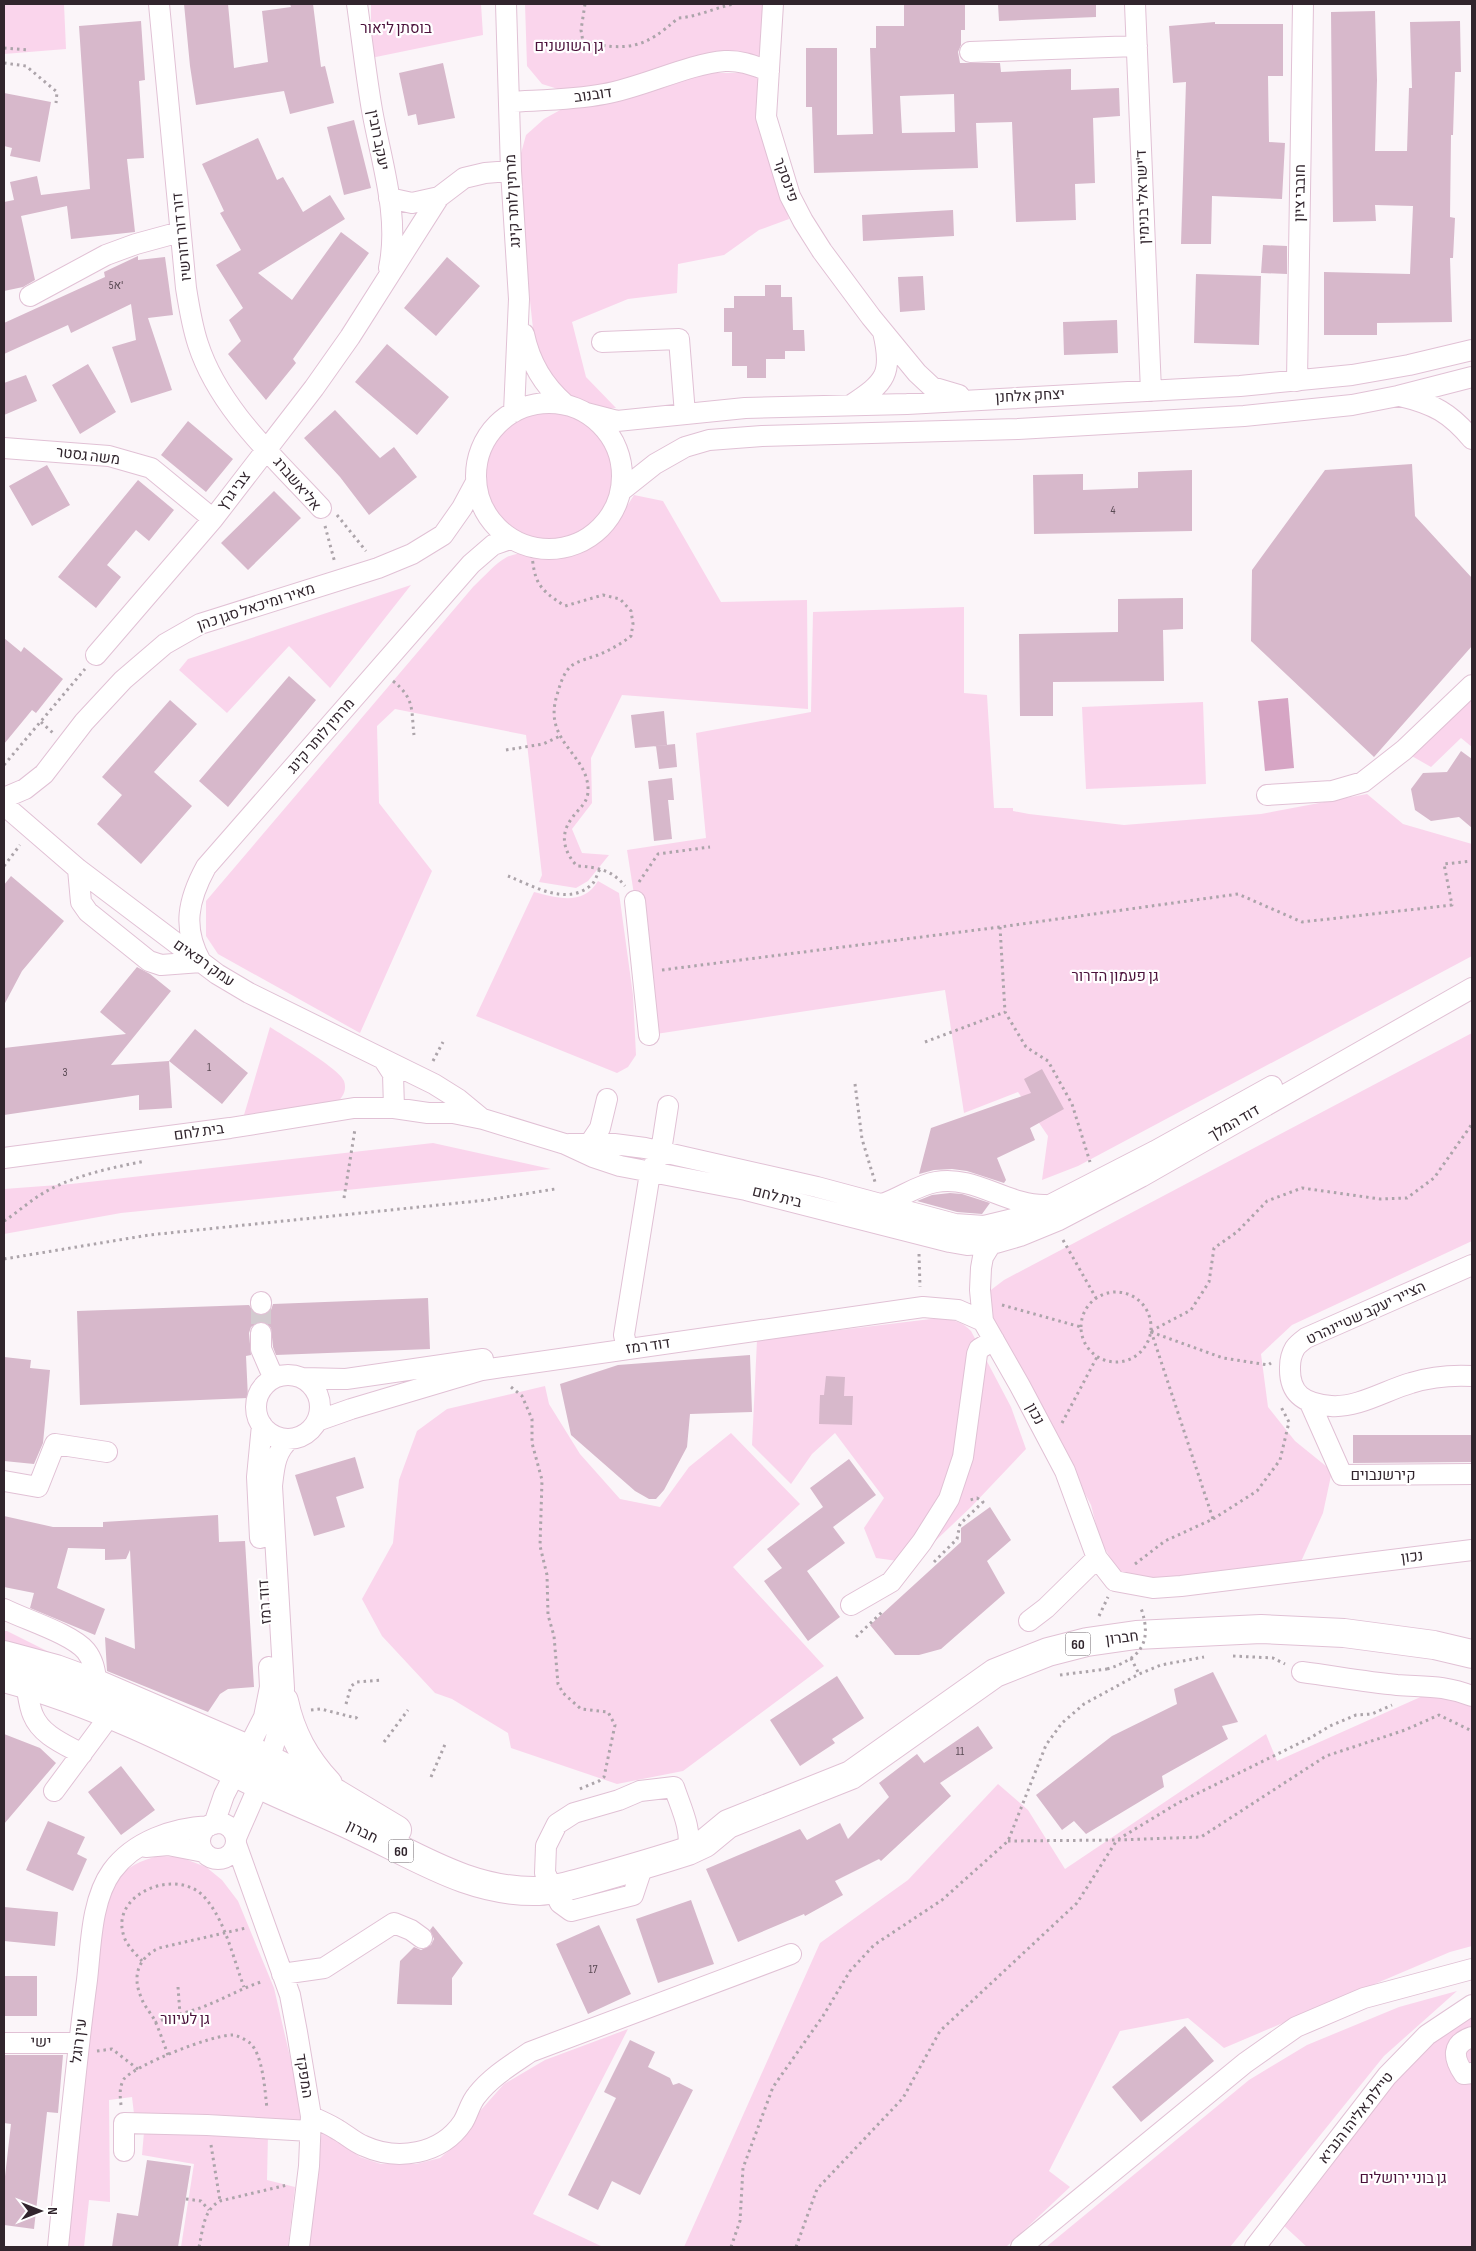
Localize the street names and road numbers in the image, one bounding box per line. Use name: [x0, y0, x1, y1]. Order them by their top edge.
street label: דובנוב: [573, 83, 613, 107]
street label: יעקב רובין: [363, 108, 393, 172]
street label: ד'ישראלי בנימין: [1132, 149, 1154, 245]
street label: מרתין לותר קינג: [501, 154, 525, 248]
street label: פינסקר: [769, 155, 803, 205]
street label: חובבי ציון: [1290, 164, 1310, 222]
street label: דור דור ודורשיו: [168, 192, 196, 282]
street label: יצחק אלחנן: [995, 385, 1065, 407]
street label: משה גסטר: [55, 443, 121, 469]
street label: אליאשברג: [269, 453, 325, 515]
street label: צבי גרץ: [213, 468, 255, 514]
street label: מאיר ומיכאל סגן כהן: [195, 579, 317, 635]
street label: מרתין לותר קינג: [283, 694, 359, 778]
street label: עמק רפאים: [170, 935, 238, 991]
street label: דוד המלך: [1205, 1101, 1263, 1145]
street label: בית לחם: [173, 1119, 225, 1145]
street label: בית לחם: [750, 1182, 804, 1212]
street label: הצייר יעקב שטיינהרט: [1303, 1277, 1429, 1349]
street label: דוד רמז: [625, 1333, 672, 1359]
street label: נכון: [1021, 1400, 1049, 1428]
street label: קירשנבוים: [1351, 1466, 1415, 1485]
street label: נכון: [1400, 1546, 1424, 1568]
street label: דוד רמז: [254, 1579, 276, 1625]
street label: חברון: [1104, 1627, 1140, 1649]
road number: 60: [1066, 1632, 1090, 1656]
street label: חברון: [343, 1816, 381, 1848]
road number: 60: [388, 1840, 414, 1862]
street label: עין רוגל: [67, 2017, 91, 2065]
street label: ישי: [30, 2032, 52, 2052]
street label: המפקד: [291, 2052, 317, 2100]
street label: טיילת אליהו הנביא: [1314, 2068, 1398, 2168]

